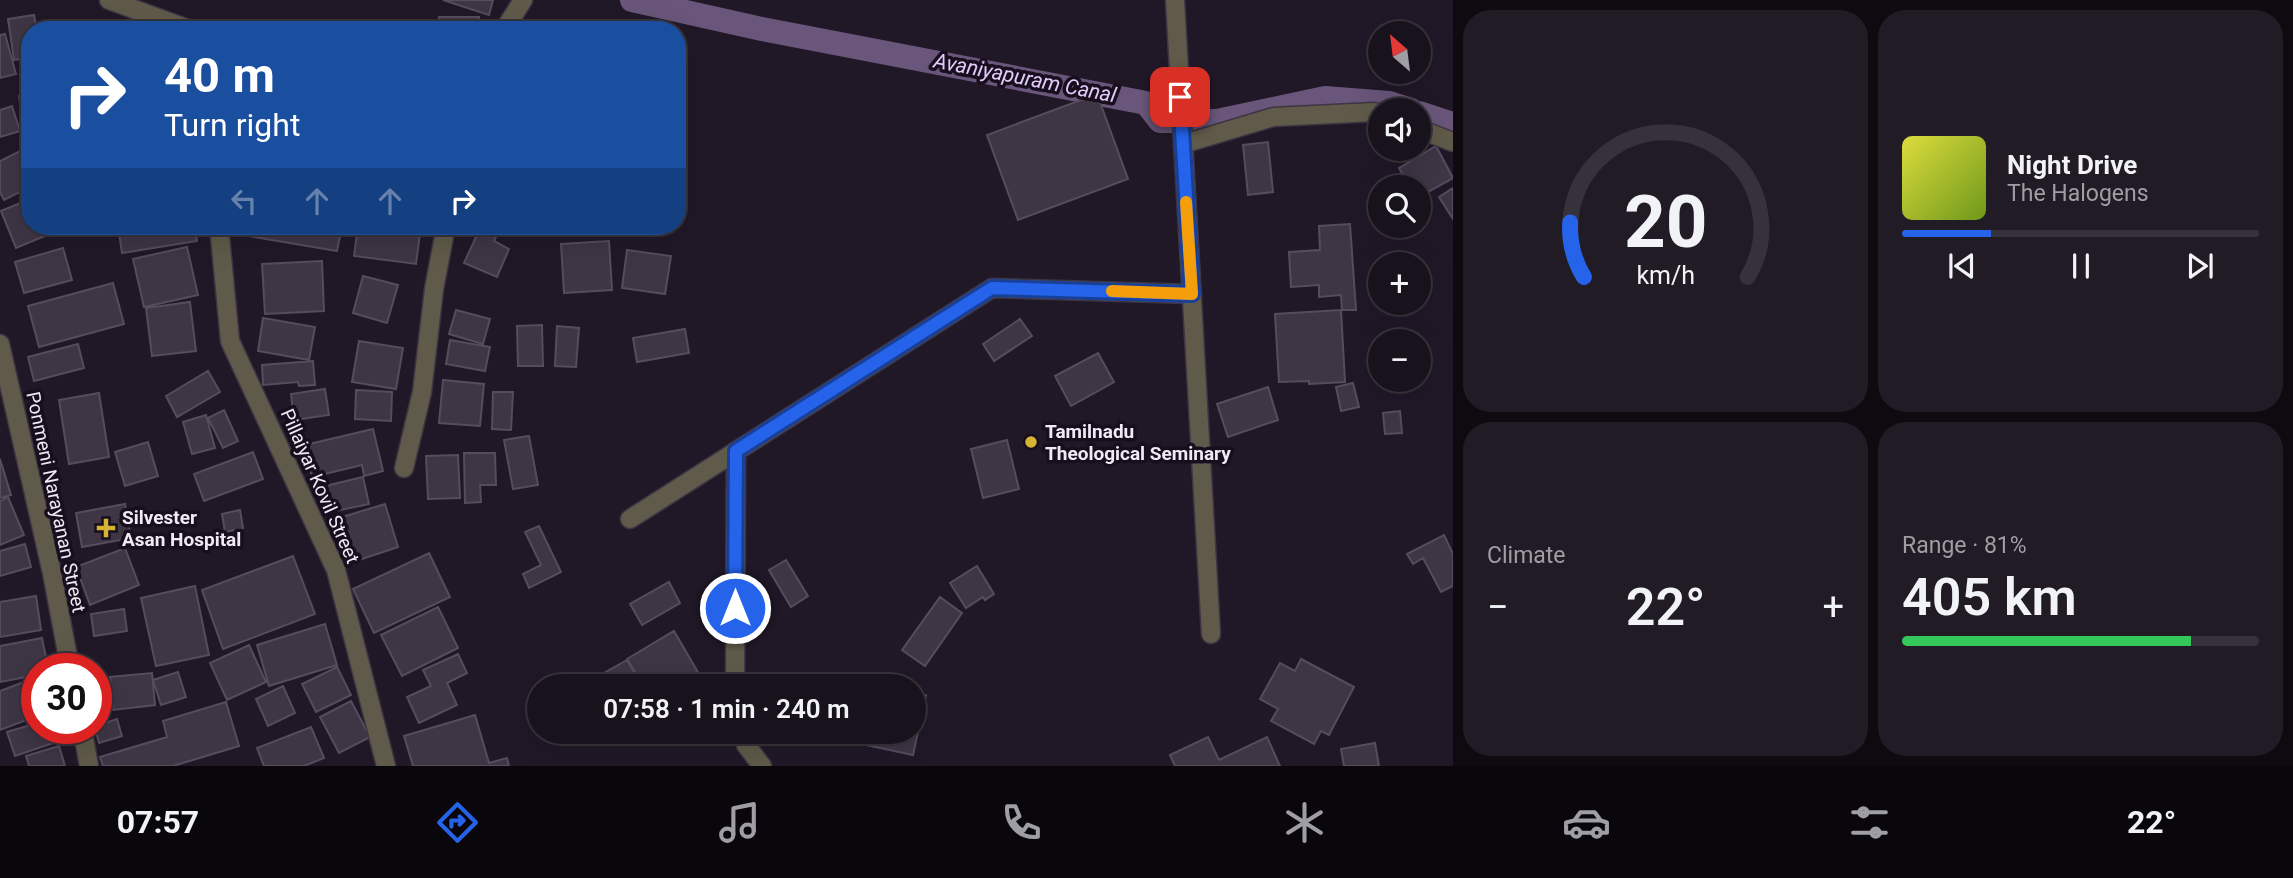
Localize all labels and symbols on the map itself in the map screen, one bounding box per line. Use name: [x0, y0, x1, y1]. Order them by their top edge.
north arrow: [1368, 21, 1432, 84]
water label: Avaniyapuram Canal: [931, 48, 1119, 108]
pin: [1150, 67, 1210, 127]
street label: Ponmeni Narayanan Street: [21, 389, 91, 615]
street label: Pillaiyar Kovil Street: [276, 405, 364, 567]
place label: Tamilnadu Theological Seminary: [1045, 420, 1231, 465]
marker: Tamilnadu Theological Seminary: [1023, 434, 1039, 450]
place label: Silvester Asan Hospital: [122, 506, 241, 551]
marker: Silvester Asan Hospital: [96, 518, 116, 538]
position arrow: [698, 571, 772, 645]
speed limit sign: 30: [21, 653, 112, 744]

